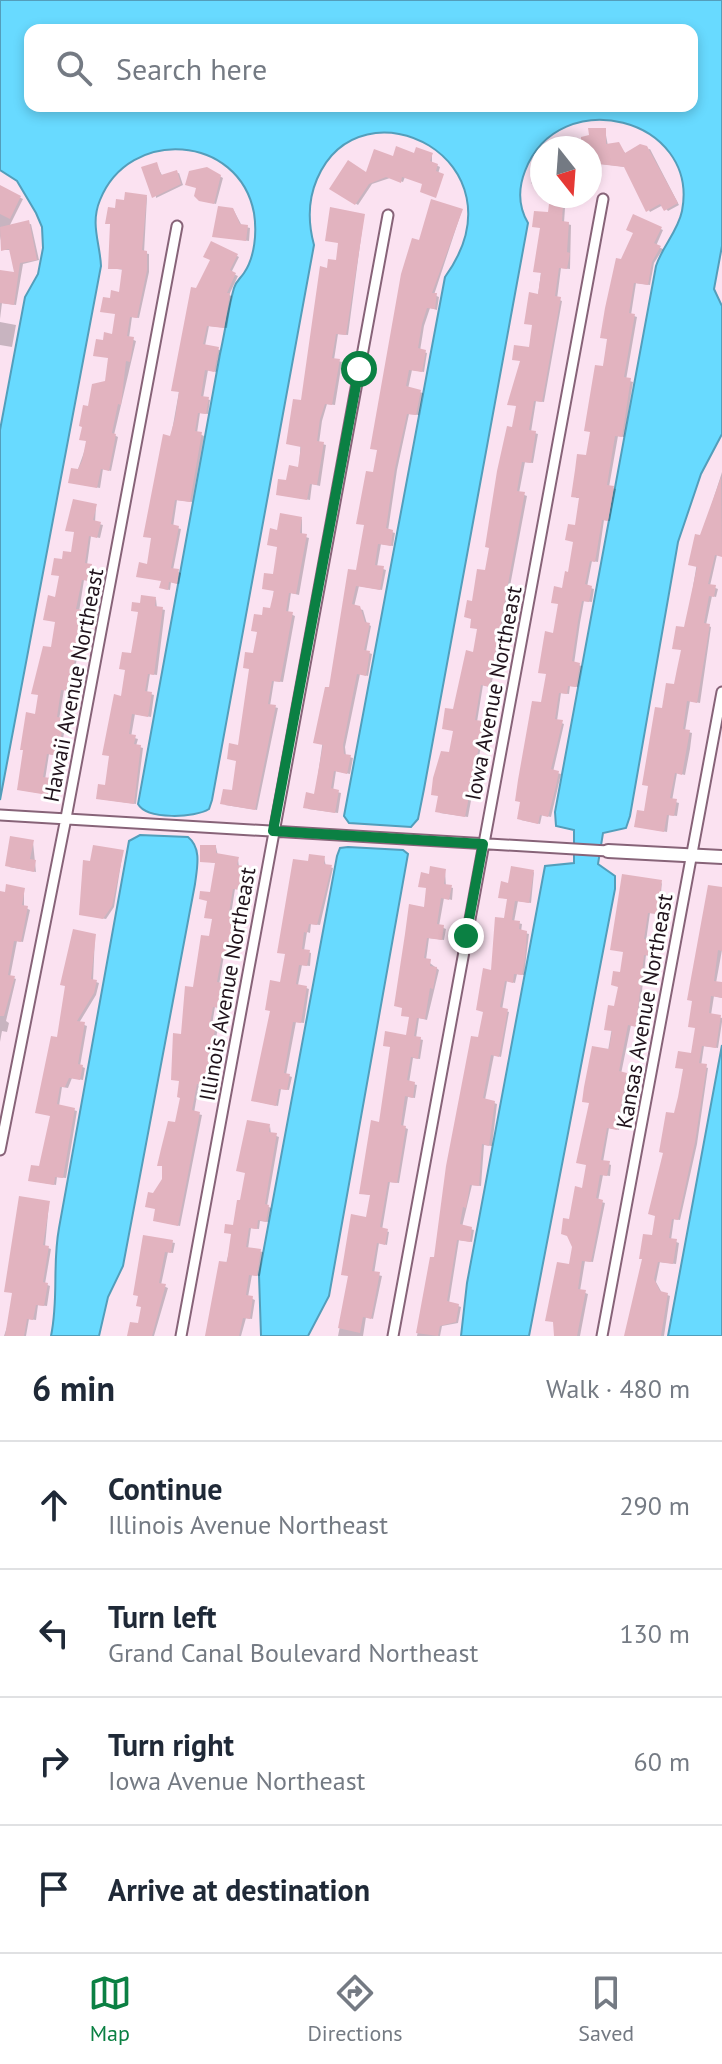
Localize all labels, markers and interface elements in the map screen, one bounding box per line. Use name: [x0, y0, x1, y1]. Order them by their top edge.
search box: [24, 24, 698, 112]
icon: search: [52, 46, 96, 90]
text: Search here: [116, 49, 267, 88]
north arrow: [530, 136, 602, 208]
route start: [341, 351, 377, 387]
street label: Hawaii Avenue Northeast: [37, 565, 109, 804]
street label: Iowa Avenue Northeast: [458, 583, 528, 803]
street label: Illinois Avenue Northeast: [193, 864, 261, 1103]
street label: Kansas Avenue Northeast: [610, 891, 679, 1131]
route end: [448, 918, 484, 954]
text: 6 min: [32, 1366, 115, 1410]
text: Walk · 480 m: [546, 1372, 690, 1405]
text: Continue: [108, 1469, 222, 1508]
icon: ahead: [32, 1483, 76, 1527]
text: 290 m: [619, 1489, 690, 1522]
text: Illinois Avenue Northeast: [108, 1508, 388, 1541]
text: Turn left: [108, 1597, 216, 1636]
icon: left: [32, 1611, 76, 1655]
text: 130 m: [619, 1617, 690, 1650]
text: Grand Canal Boulevard Northeast: [108, 1636, 478, 1669]
text: Turn right: [108, 1725, 234, 1764]
icon: right: [32, 1739, 76, 1783]
text: 60 m: [634, 1745, 690, 1778]
text: Iowa Avenue Northeast: [108, 1764, 365, 1797]
icon: arrive: [32, 1867, 76, 1911]
text: Arrive at destination: [108, 1870, 370, 1909]
tab: Map: [88, 1971, 132, 2047]
tab: Directions: [307, 1971, 403, 2047]
tab: Saved: [578, 1971, 634, 2047]

